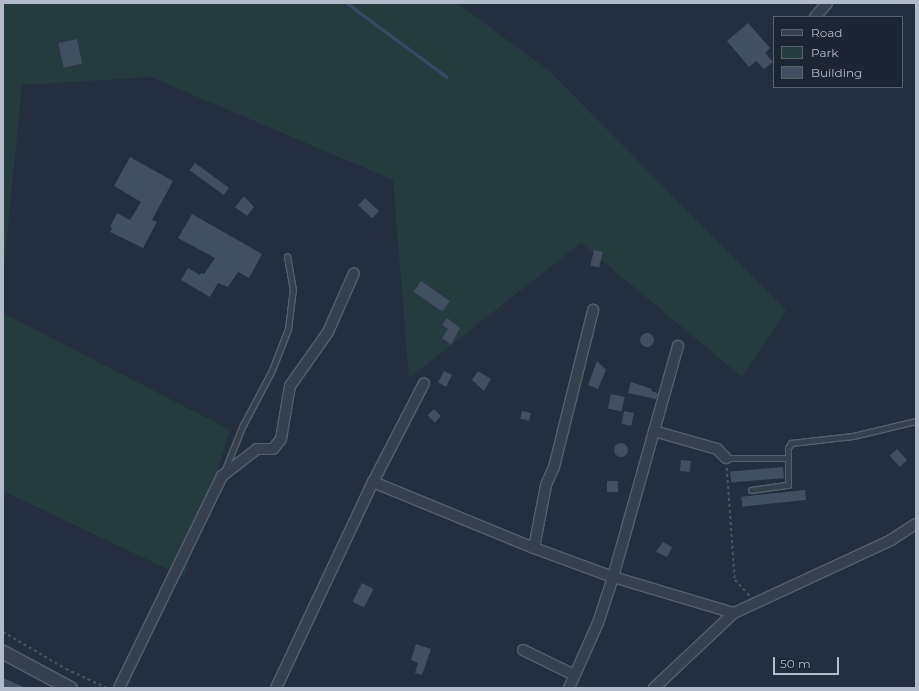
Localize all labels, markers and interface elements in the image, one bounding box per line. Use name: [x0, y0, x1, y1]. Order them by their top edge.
legend: [773, 16, 903, 88]
text: Road: [811, 25, 842, 40]
text: Park: [811, 45, 838, 60]
text: Building: [811, 65, 862, 80]
scale bar: [775, 649, 841, 675]
text: 50 m: [780, 656, 811, 671]

